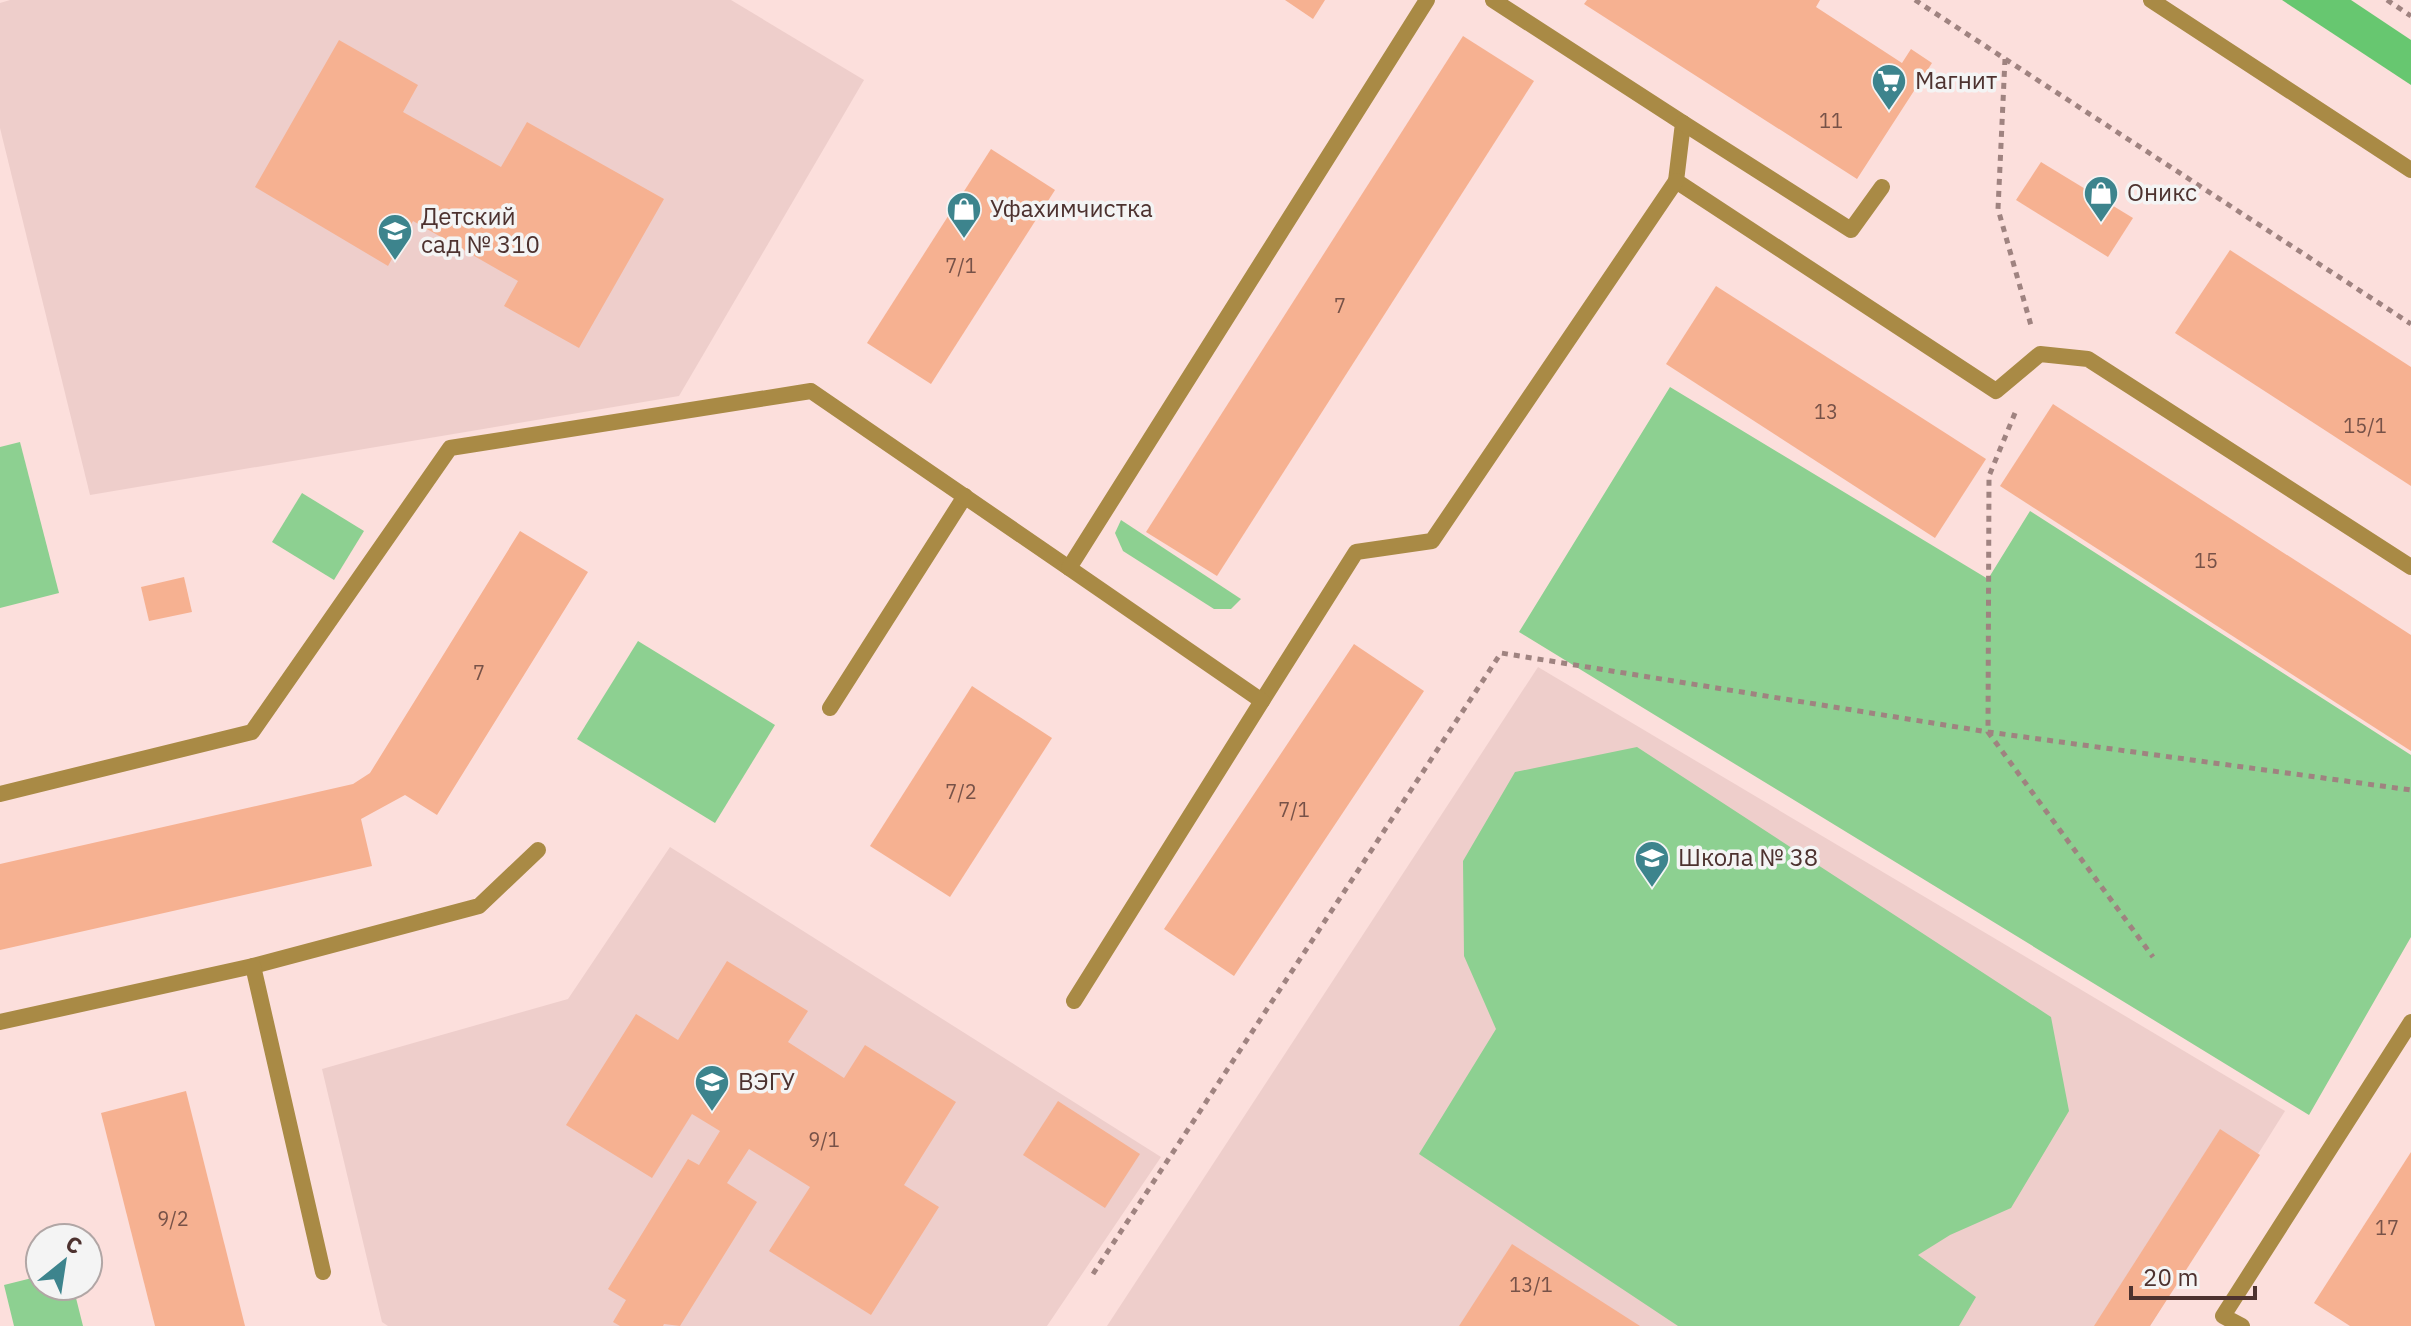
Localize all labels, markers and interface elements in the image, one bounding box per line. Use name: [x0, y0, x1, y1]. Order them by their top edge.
supermarket icon: Магнит: [1870, 62, 1908, 112]
place label: Магнит: [1915, 64, 1997, 96]
house number: 11: [1819, 107, 1843, 134]
shop icon: Оникс: [2082, 174, 2120, 224]
place label: Оникс: [2127, 176, 2197, 208]
shop icon: Уфахимчистка: [945, 190, 983, 240]
place label: Уфахимчистка: [990, 192, 1153, 224]
place label: Детский сад № 310: [421, 200, 540, 260]
school or university icon: Детский сад № 310: [376, 212, 414, 262]
house number: 7/1: [945, 252, 977, 279]
house number: 7: [1334, 292, 1346, 319]
house number: 13: [1814, 398, 1838, 425]
house number: 15/1: [2343, 412, 2387, 439]
house number: 15: [2194, 547, 2218, 574]
house number: 7: [473, 659, 485, 686]
house number: 7/2: [945, 778, 977, 805]
house number: 7/1: [1278, 796, 1310, 823]
school or university icon: Школа № 38: [1633, 839, 1671, 889]
place label: Школа № 38: [1678, 841, 1818, 873]
school or university icon: ВЭГУ: [693, 1063, 731, 1113]
place label: ВЭГУ: [738, 1065, 795, 1097]
house number: 9/1: [808, 1126, 840, 1153]
house number: 9/2: [157, 1205, 189, 1232]
house number: 17: [2375, 1214, 2399, 1241]
north arrow: [24, 1222, 104, 1302]
text: С: [61, 1228, 88, 1260]
scale bar: [2131, 1250, 2255, 1300]
text: 20 m: [2143, 1261, 2198, 1293]
house number: 13/1: [1509, 1271, 1553, 1298]

